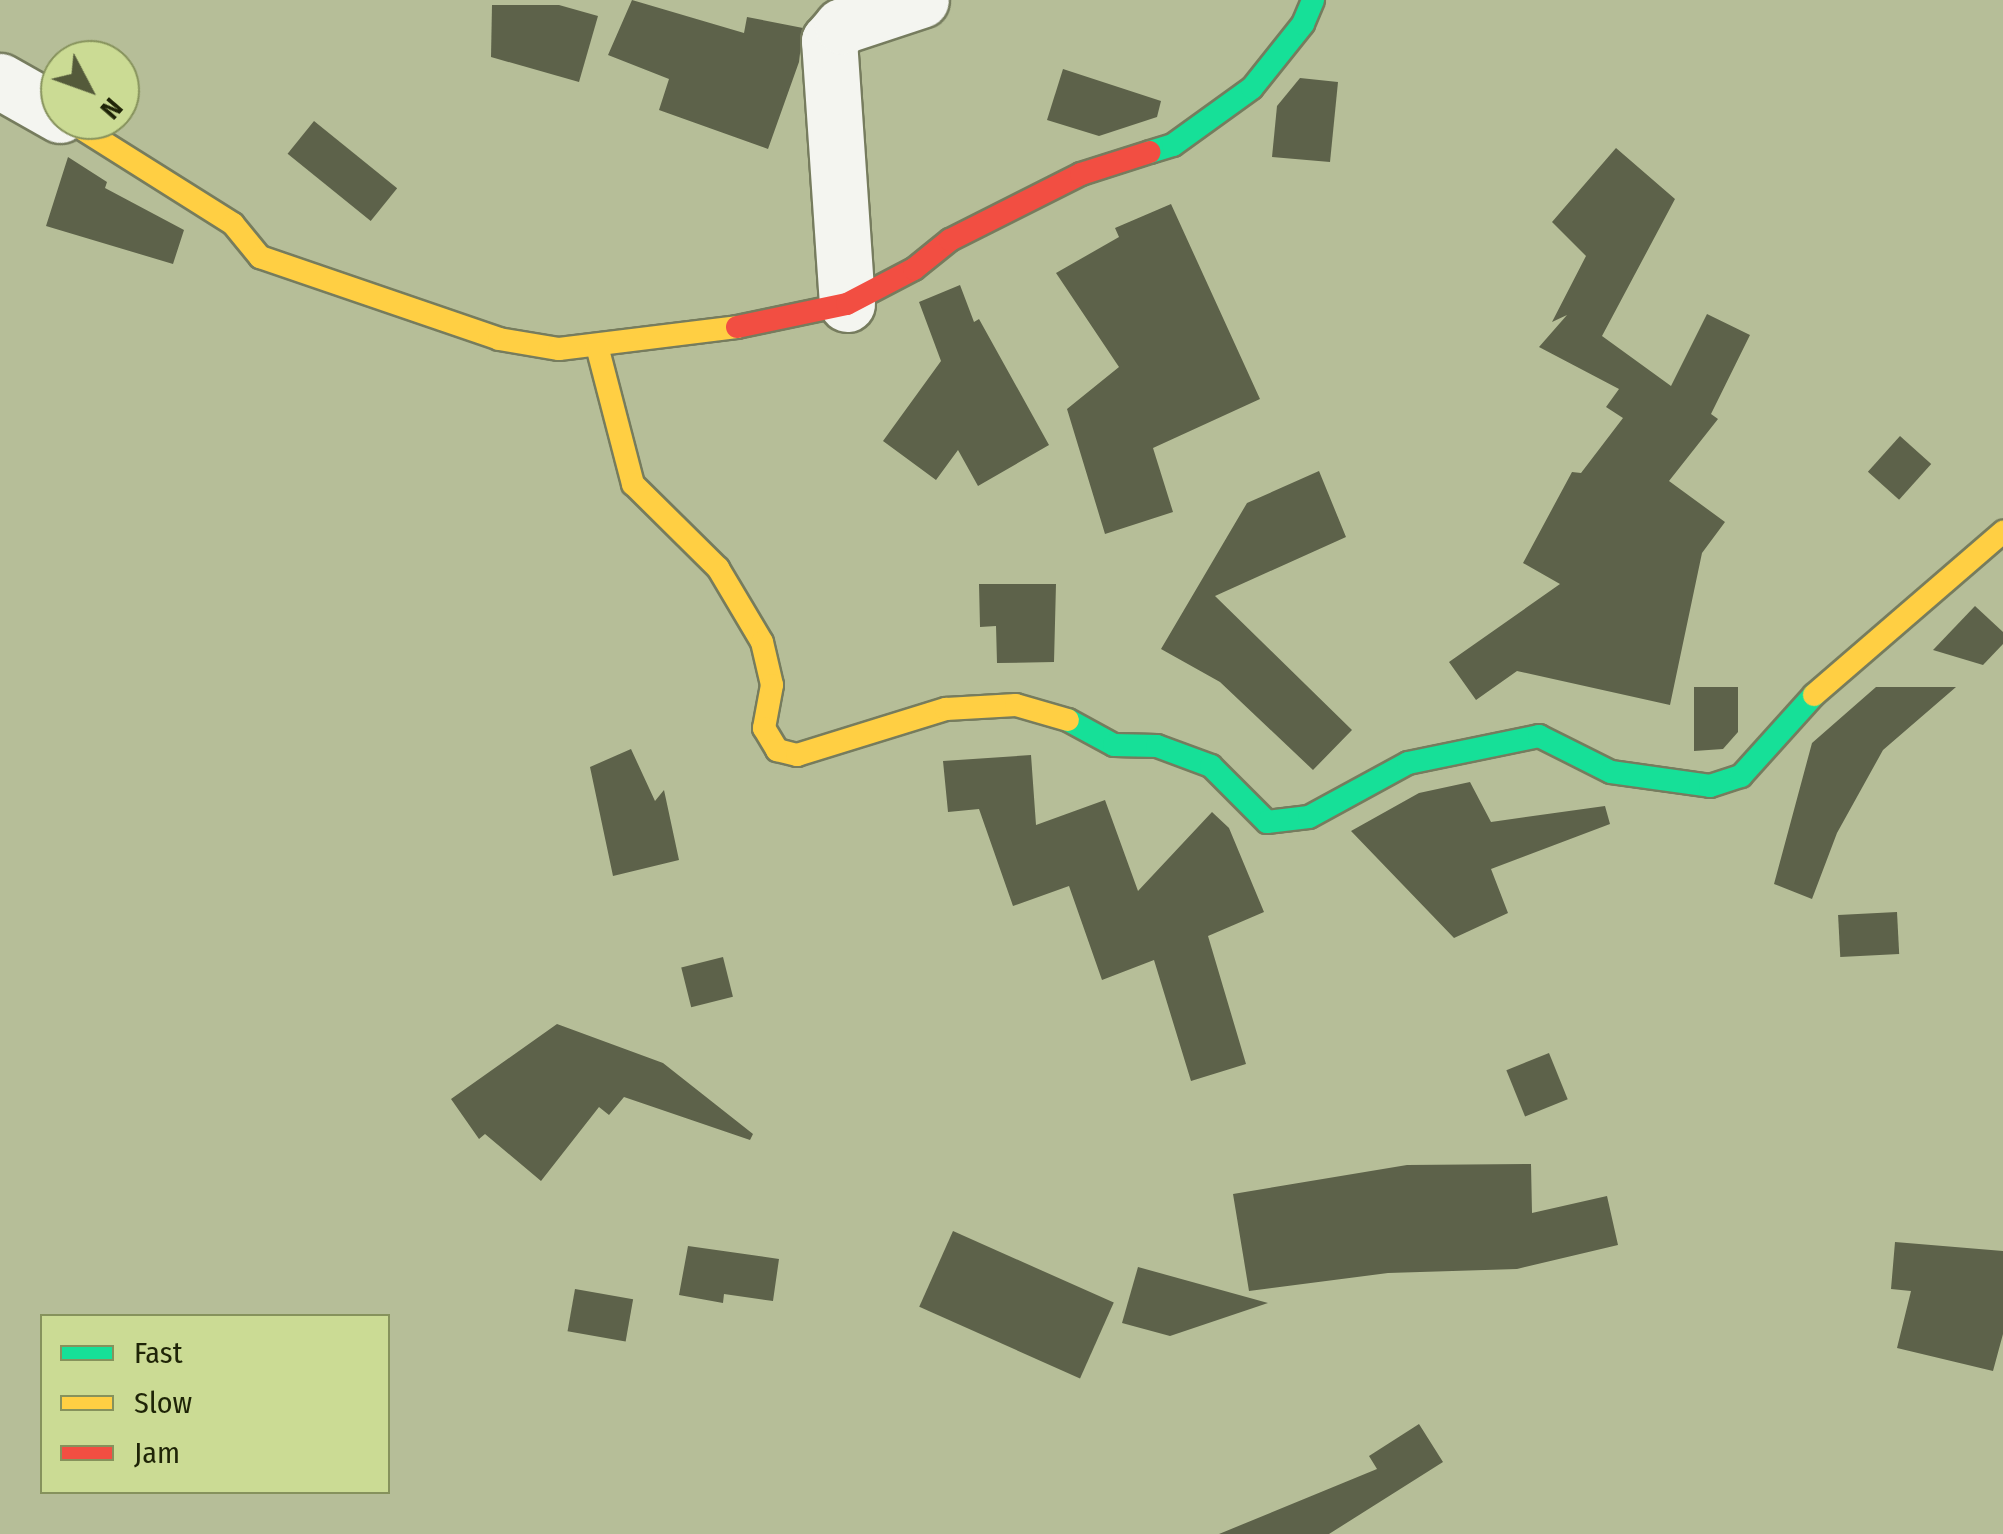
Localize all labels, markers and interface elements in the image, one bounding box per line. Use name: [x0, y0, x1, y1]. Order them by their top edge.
north arrow: [40, 40, 140, 140]
text: N: [94, 92, 129, 126]
legend: [40, 1314, 390, 1494]
text: Fast: [134, 1335, 182, 1371]
text: Slow: [134, 1385, 192, 1421]
text: Jam: [134, 1435, 180, 1471]

